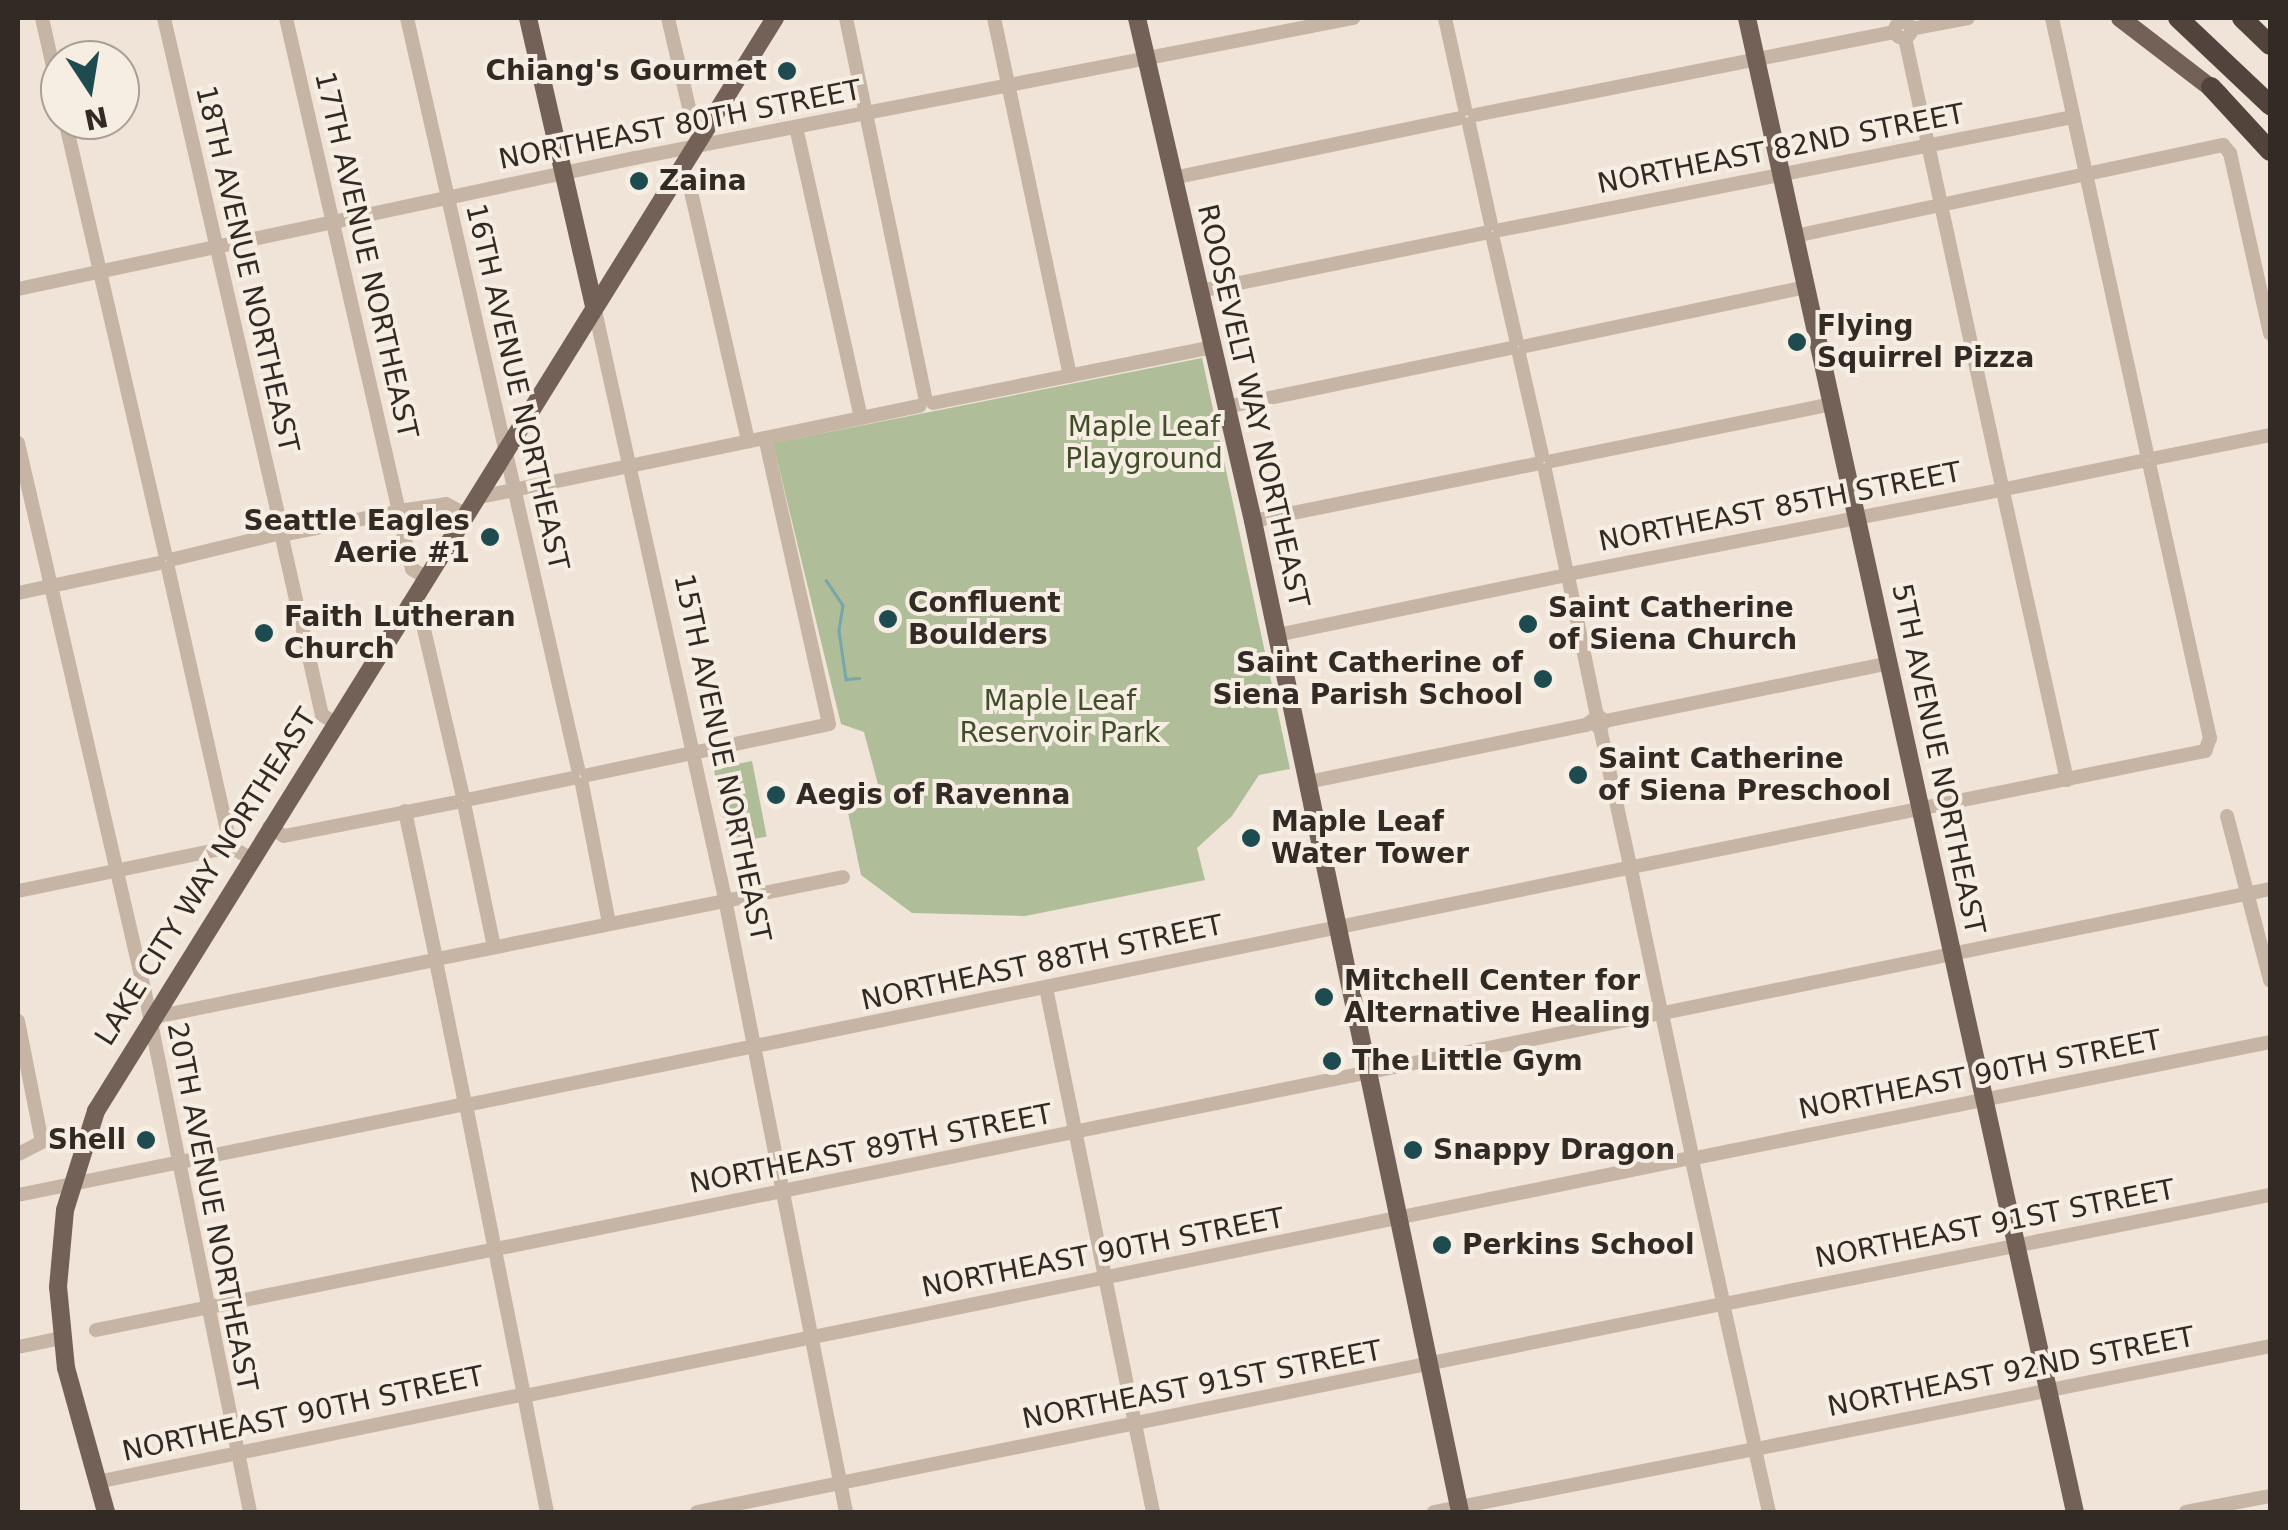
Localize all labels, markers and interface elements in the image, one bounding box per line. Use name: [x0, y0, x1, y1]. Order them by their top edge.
north arrow: [40, 40, 140, 140]
place label: Chiang's Gourmet: [486, 54, 767, 88]
marker: Chiang's Gourmet: [776, 60, 798, 82]
street label: 17TH AVENUE NORTHEAST: [307, 68, 425, 442]
street label: NORTHEAST 80TH STREET: [496, 73, 864, 177]
street label: 18TH AVENUE NORTHEAST: [188, 82, 306, 456]
street label: NORTHEAST 82ND STREET: [1595, 97, 1967, 201]
text: N: [81, 99, 111, 136]
place label: Zaina: [659, 164, 747, 198]
marker: Zaina: [628, 170, 650, 192]
street label: 16TH AVENUE NORTHEAST: [458, 200, 576, 574]
street label: ROOSEVELT WAY NORTHEAST: [1190, 201, 1316, 611]
place label: Flying Squirrel Pizza: [1817, 309, 2034, 375]
marker: Flying Squirrel Pizza: [1786, 331, 1808, 353]
park label: Maple Leaf Playground: [1065, 410, 1223, 476]
street label: NORTHEAST 85TH STREET: [1596, 455, 1964, 559]
place label: Seattle Eagles Aerie #1: [244, 504, 470, 570]
marker: Seattle Eagles Aerie #1: [479, 526, 501, 548]
street label: 15TH AVENUE NORTHEAST: [667, 571, 777, 945]
street label: 5TH AVENUE NORTHEAST: [1884, 581, 1992, 937]
place label: Confluent Boulders: [908, 586, 1061, 652]
place label: Saint Catherine of Siena Church: [1548, 591, 1797, 657]
place label: Faith Lutheran Church: [284, 600, 516, 666]
marker: Confluent Boulders: [877, 608, 899, 630]
marker: Saint Catherine of Siena Church: [1517, 613, 1539, 635]
marker: Faith Lutheran Church: [253, 622, 275, 644]
place label: Saint Catherine of Siena Parish School: [1212, 646, 1523, 712]
marker: Saint Catherine of Siena Parish School: [1532, 668, 1554, 690]
park label: Maple Leaf Reservoir Park: [959, 684, 1161, 750]
street label: LAKE CITY WAY NORTHEAST: [88, 702, 324, 1052]
place label: Saint Catherine of Siena Preschool: [1598, 742, 1891, 808]
marker: Saint Catherine of Siena Preschool: [1567, 764, 1589, 786]
place label: Aegis of Ravenna: [796, 778, 1070, 812]
marker: Aegis of Ravenna: [765, 784, 787, 806]
place label: Maple Leaf Water Tower: [1271, 805, 1469, 871]
marker: Maple Leaf Water Tower: [1240, 827, 1262, 849]
street label: NORTHEAST 88TH STREET: [858, 908, 1226, 1018]
place label: Mitchell Center for Alternative Healing: [1344, 964, 1651, 1030]
marker: Mitchell Center for Alternative Healing: [1313, 986, 1335, 1008]
street label: 20TH AVENUE NORTHEAST: [160, 1020, 264, 1394]
street label: NORTHEAST 90TH STREET: [1796, 1023, 2164, 1127]
place label: The Little Gym: [1352, 1044, 1583, 1078]
marker: The Little Gym: [1321, 1050, 1343, 1072]
street label: NORTHEAST 89TH STREET: [687, 1097, 1055, 1201]
place label: Shell: [48, 1123, 126, 1157]
marker: Shell: [135, 1129, 157, 1151]
place label: Snappy Dragon: [1433, 1133, 1675, 1167]
marker: Snappy Dragon: [1402, 1139, 1424, 1161]
street label: NORTHEAST 91ST STREET: [1812, 1173, 2178, 1275]
street label: NORTHEAST 90TH STREET: [919, 1201, 1287, 1305]
place label: Perkins School: [1462, 1228, 1695, 1262]
marker: Perkins School: [1431, 1234, 1453, 1256]
street label: NORTHEAST 92ND STREET: [1825, 1320, 2197, 1424]
street label: NORTHEAST 91ST STREET: [1019, 1334, 1385, 1436]
street label: NORTHEAST 90TH STREET: [119, 1359, 487, 1469]

